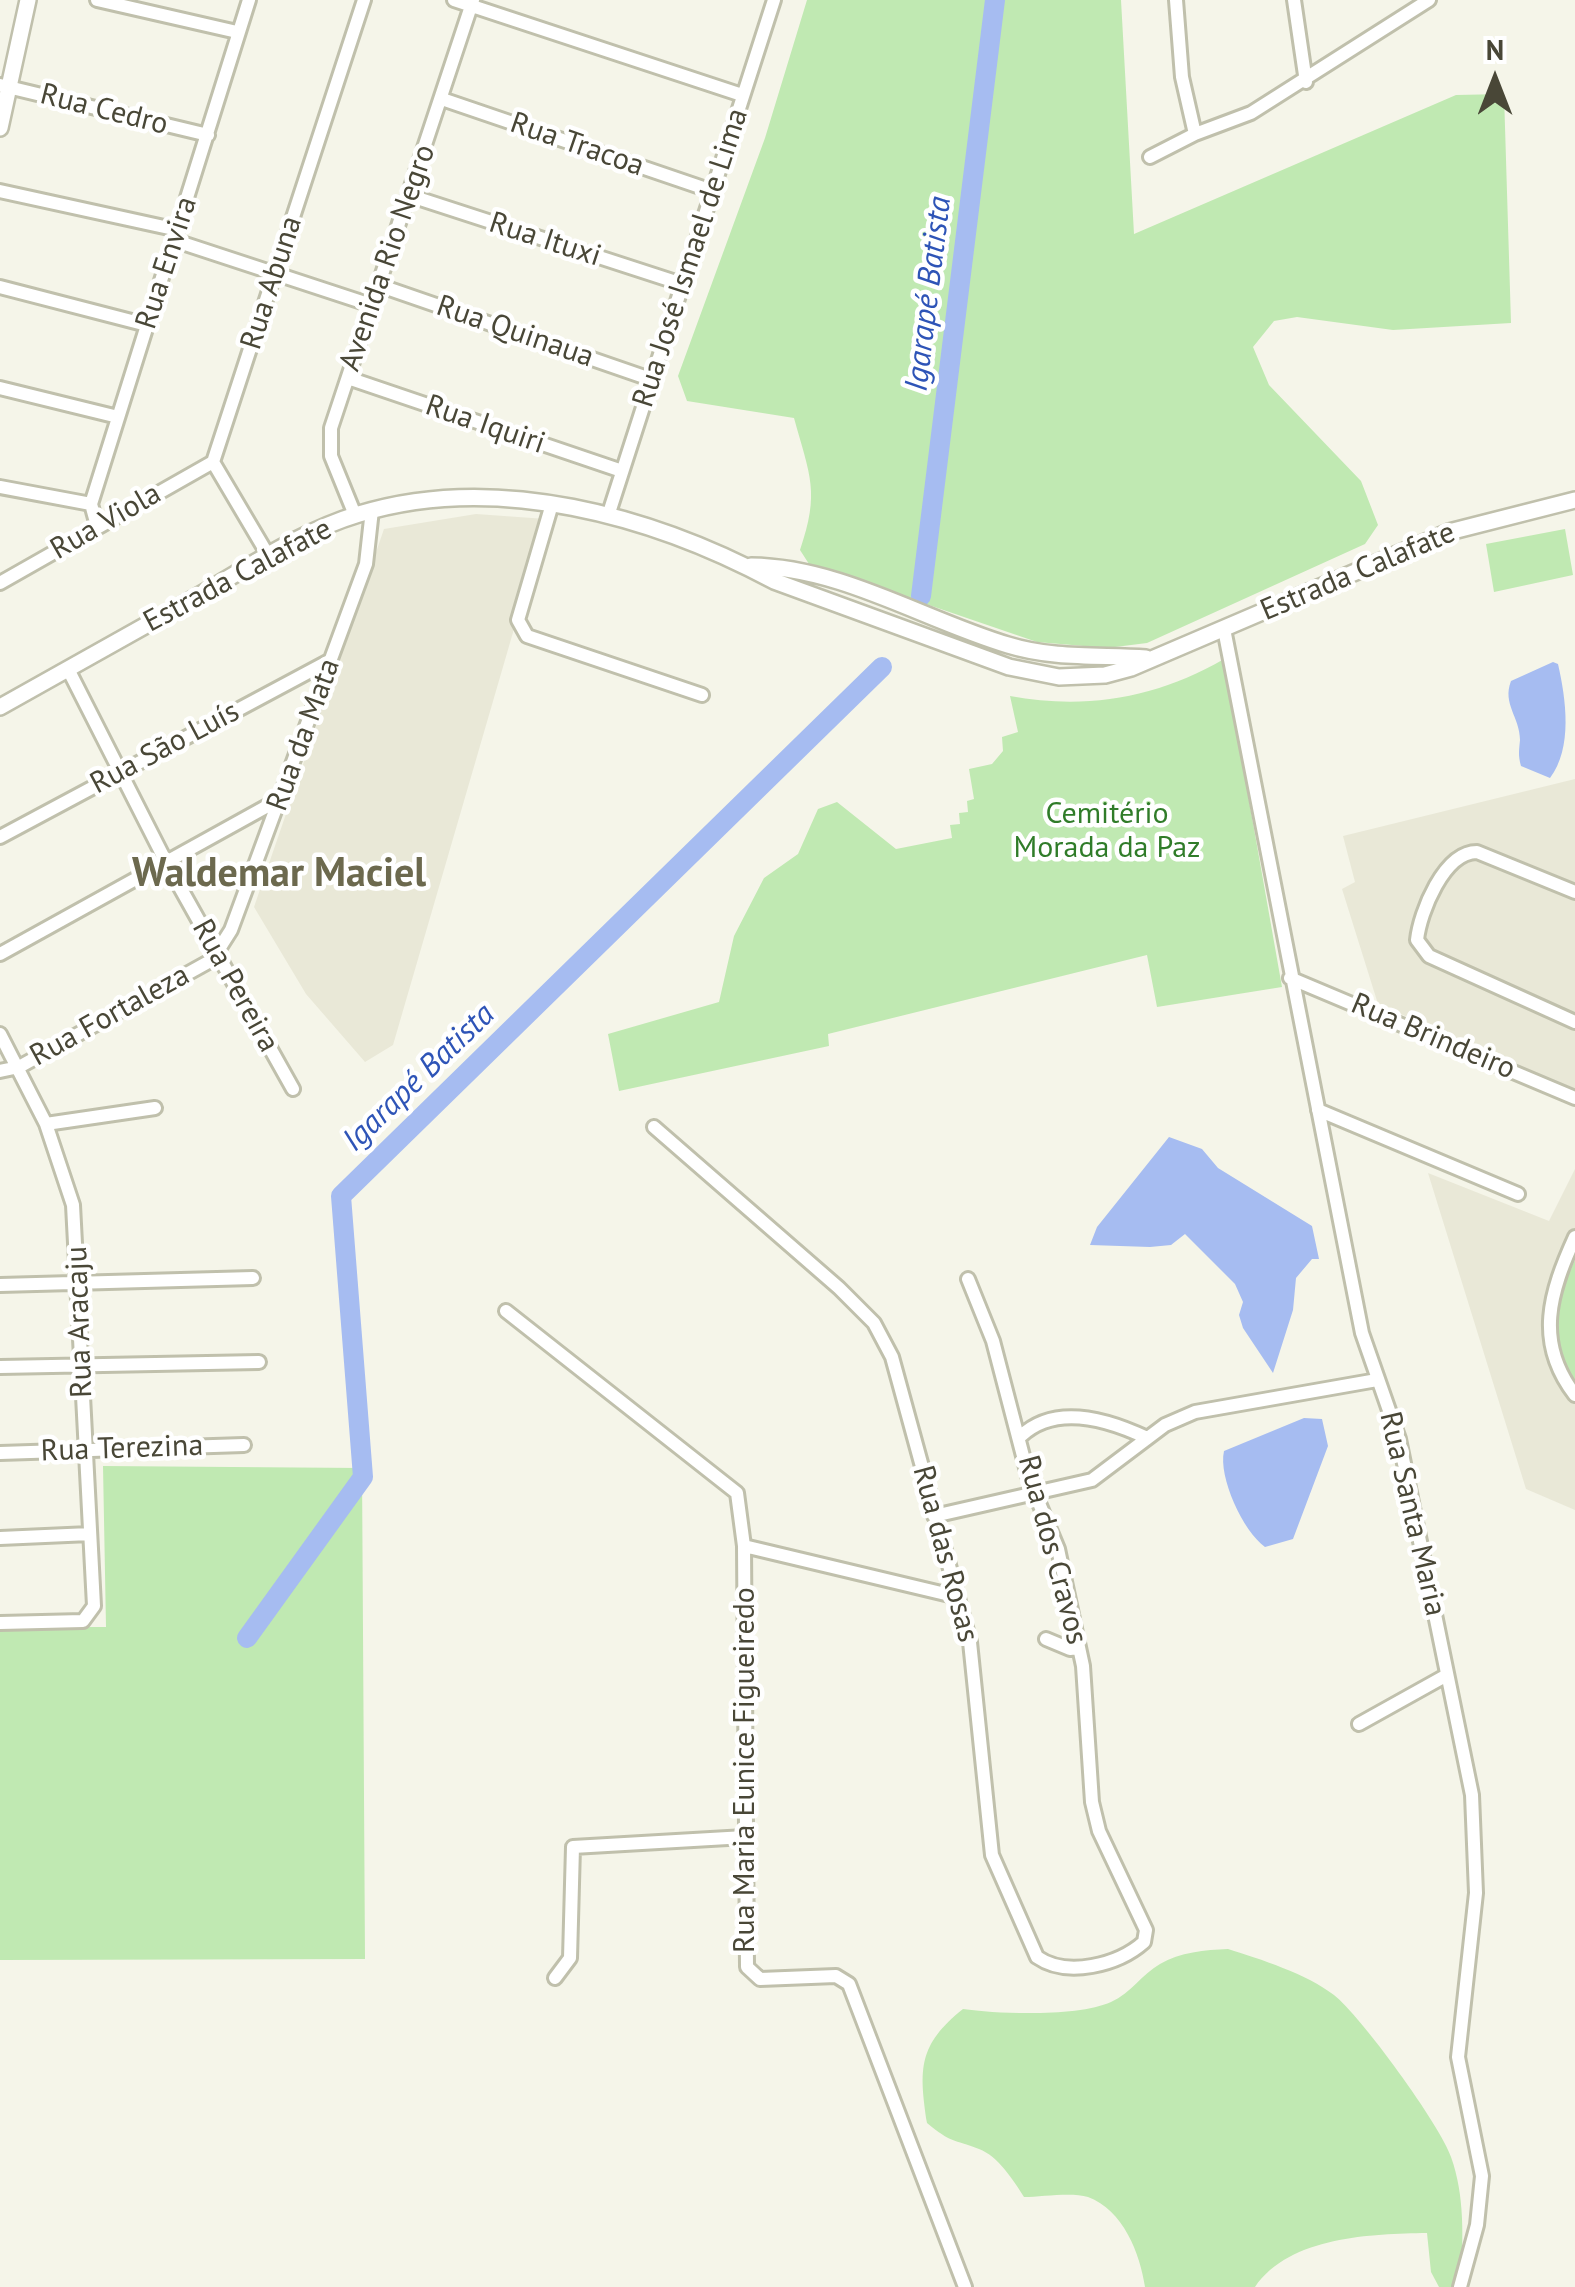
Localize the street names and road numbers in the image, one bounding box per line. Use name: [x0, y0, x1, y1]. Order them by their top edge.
street label: Rua Cedro: [36, 77, 172, 143]
street label: Rua José Ismael de Lima: [626, 104, 756, 412]
street label: Rua Tracoa: [505, 105, 649, 185]
street label: Avenida Rio Negro: [332, 140, 444, 376]
street label: Rua Envira: [129, 192, 205, 334]
street label: Rua Ituxi: [485, 205, 605, 275]
street label: Rua Abuna: [234, 212, 310, 354]
street label: Rua Quinaua: [432, 288, 598, 376]
street label: Rua Iquiri: [421, 388, 549, 462]
street label: Rua Viola: [44, 476, 168, 568]
street label: Estrada Calafate: [138, 511, 338, 641]
street label: Estrada Calafate: [1255, 515, 1461, 629]
street label: Rua da Mata: [260, 654, 348, 816]
street label: Rua São Luís: [84, 694, 246, 802]
street label: Rua Pereira: [184, 913, 286, 1059]
street label: Rua Fortaleza: [24, 958, 196, 1074]
street label: Rua Brindeiro: [1346, 986, 1520, 1088]
street label: Rua Aracaju: [59, 1246, 101, 1398]
street label: Rua Santa Maria: [1371, 1408, 1453, 1620]
street label: Rua Terezina: [40, 1428, 204, 1470]
street label: Rua dos Cravos: [1010, 1452, 1094, 1648]
street label: Rua das Rosas: [904, 1462, 986, 1646]
street label: Rua Maria Eunice Figueiredo: [727, 1587, 763, 1953]

